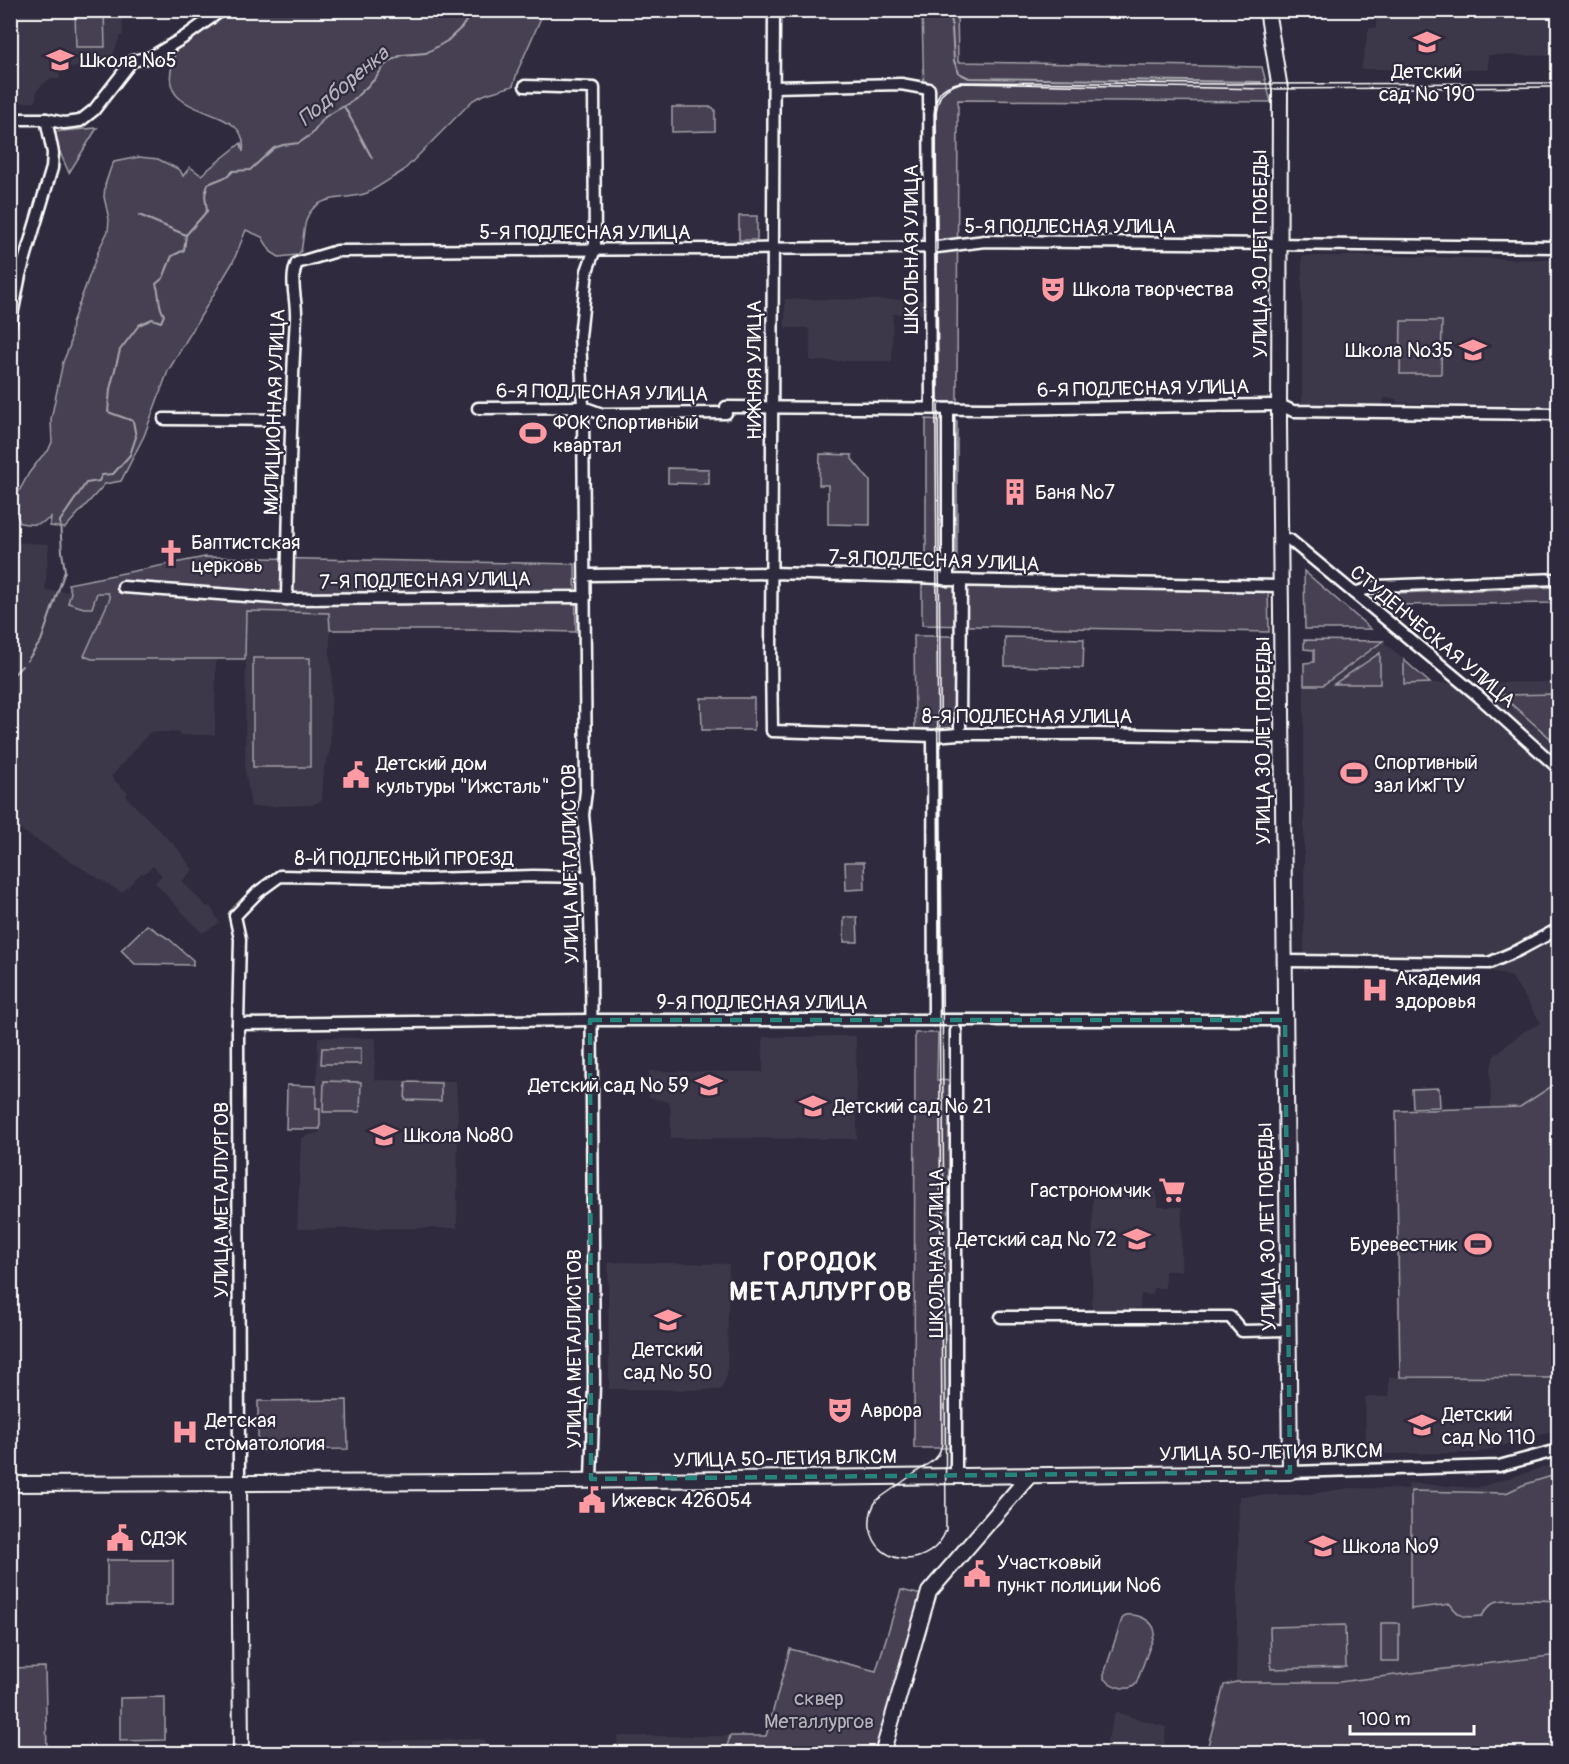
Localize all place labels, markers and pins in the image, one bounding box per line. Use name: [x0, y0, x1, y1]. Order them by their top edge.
school or university icon: Детский сад № 190: [1412, 27, 1442, 57]
school or university icon: Школа №5: [45, 45, 75, 75]
place label: Школа №5: [80, 48, 177, 73]
place label: Детский сад № 190: [1379, 59, 1475, 107]
theatre icon: Школа творчества: [1038, 274, 1068, 304]
place label: Школа творчества: [1073, 277, 1234, 302]
school or university icon: Школа №35: [1458, 335, 1488, 365]
place label: Школа №35: [1345, 338, 1453, 363]
place label: ФОК Спортивный квартал: [553, 410, 699, 458]
sports icon: ФОК Спортивный квартал: [518, 418, 548, 448]
building icon: Баня №7: [1000, 477, 1030, 507]
place label: Баня №7: [1035, 480, 1115, 505]
place label: Баптистская церковь: [191, 530, 300, 578]
church icon: Баптистская церковь: [156, 538, 186, 568]
place label: Спортивный зал ИжГТУ: [1374, 750, 1478, 798]
place label: Детский дом культуры "Ижсталь": [375, 751, 550, 799]
sports icon: Спортивный зал ИжГТУ: [1339, 758, 1369, 788]
public building icon: Детский дом культуры "Ижсталь": [341, 760, 371, 790]
place label: Академия здоровья: [1395, 966, 1481, 1014]
hospital icon: Академия здоровья: [1360, 975, 1390, 1005]
school or university icon: Детский сад № 59: [694, 1070, 724, 1100]
place label: Детский сад № 59: [527, 1073, 689, 1098]
school or university icon: Детский сад № 21: [798, 1091, 828, 1121]
place label: Детский сад № 21: [832, 1094, 992, 1119]
school or university icon: Школа №80: [369, 1120, 399, 1150]
place label: Школа №80: [404, 1123, 514, 1148]
supermarket icon: Гастрономчик: [1157, 1175, 1187, 1205]
place label: Гастрономчик: [1030, 1178, 1152, 1203]
school or university icon: Детский сад № 72: [1122, 1224, 1152, 1254]
place label: Детский сад № 72: [955, 1227, 1117, 1252]
sports icon: Буревестник: [1463, 1229, 1493, 1259]
place label: Буревестник: [1349, 1232, 1458, 1257]
school or university icon: Детский сад № 50: [653, 1305, 683, 1335]
place label: Детский сад № 50: [624, 1337, 712, 1385]
theatre icon: Аврора: [825, 1395, 855, 1425]
place label: Аврора: [860, 1398, 922, 1423]
place label: Детский сад № 110: [1441, 1402, 1536, 1450]
place label: Детская стоматология: [204, 1408, 325, 1456]
school or university icon: Детский сад № 110: [1407, 1410, 1437, 1440]
hospital icon: Детская стоматология: [170, 1417, 200, 1447]
public building icon: Ижевск 426054: [577, 1485, 607, 1515]
place label: Ижевск 426054: [612, 1488, 752, 1513]
public building icon: СДЭК: [105, 1523, 135, 1553]
place label: СДЭК: [140, 1526, 188, 1551]
school or university icon: Школа №9: [1308, 1531, 1338, 1561]
place label: Школа №9: [1343, 1534, 1439, 1559]
place label: Участковый пункт полиции №6: [997, 1550, 1161, 1598]
public building icon: Участковый пункт полиции №6: [962, 1559, 992, 1589]

